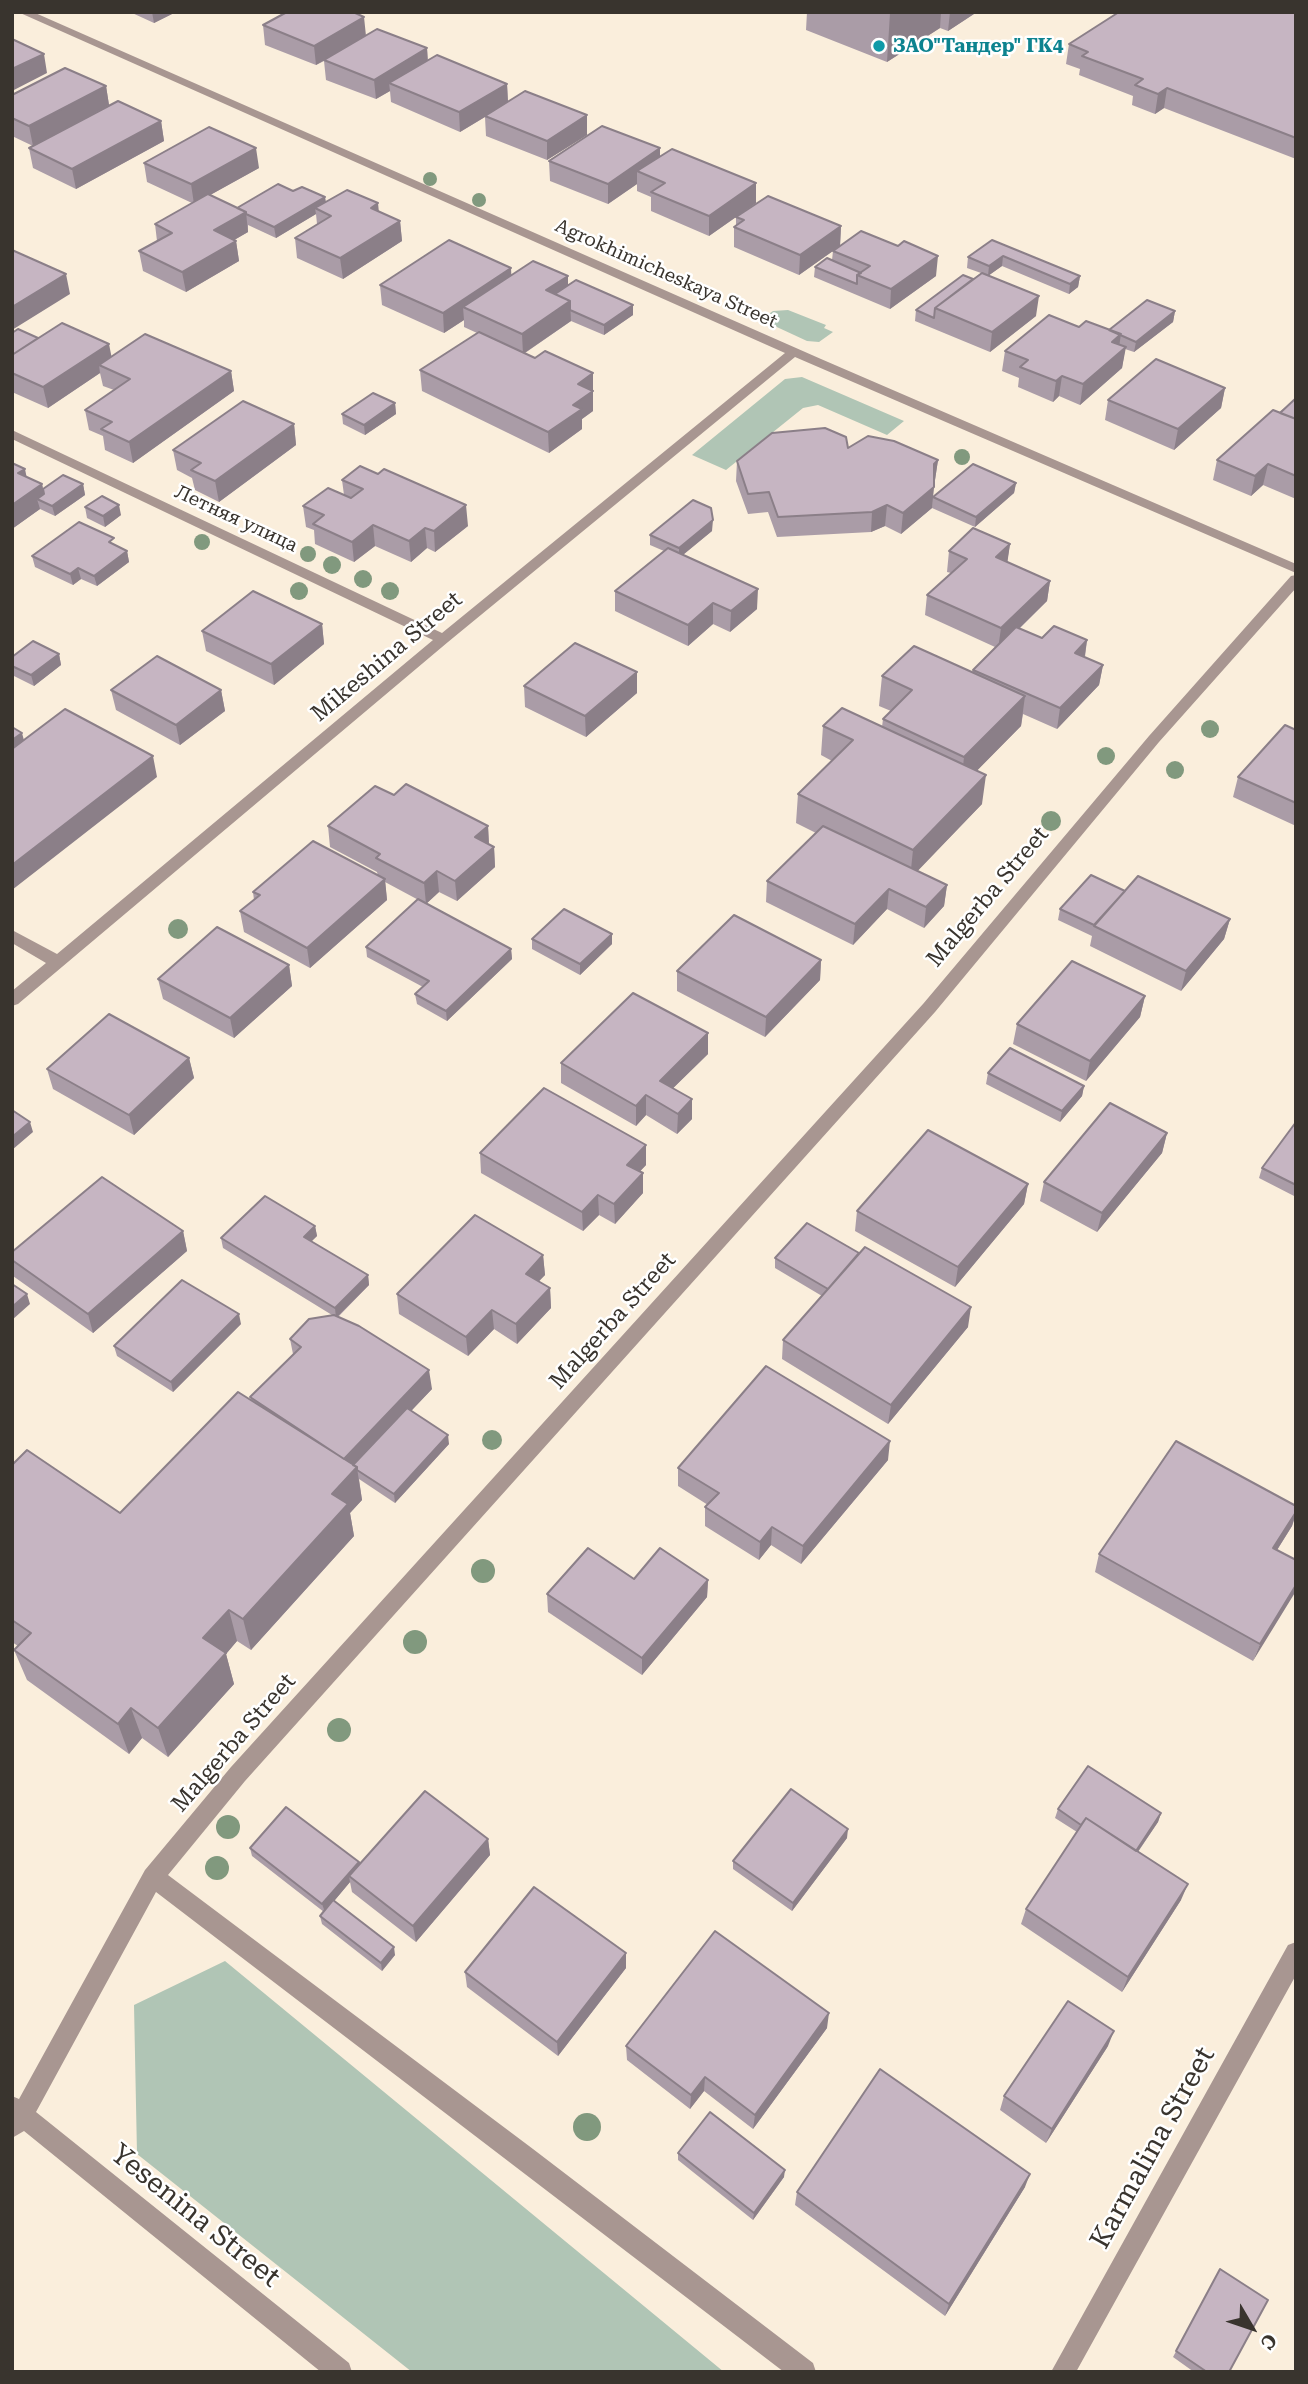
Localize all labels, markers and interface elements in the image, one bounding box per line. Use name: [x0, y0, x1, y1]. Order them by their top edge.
place label: ЗАО"Тандер" ГК4: [893, 35, 1063, 57]
marker: ЗАО"Тандер" ГК4: [871, 38, 887, 54]
street label: Agrokhimicheskaya Street: [551, 215, 781, 333]
street label: Летняя улица: [171, 481, 301, 557]
street label: Mikeshina Street: [306, 586, 468, 728]
street label: Malgerba Street: [921, 821, 1055, 973]
street label: Malgerba Street: [544, 1247, 682, 1395]
street label: Malgerba Street: [166, 1668, 302, 1818]
street label: Karmalina Street: [1084, 2041, 1222, 2255]
street label: Yesenina Street: [103, 2137, 287, 2295]
north arrow: [1217, 2293, 1287, 2363]
text: С: [1256, 2329, 1282, 2354]

